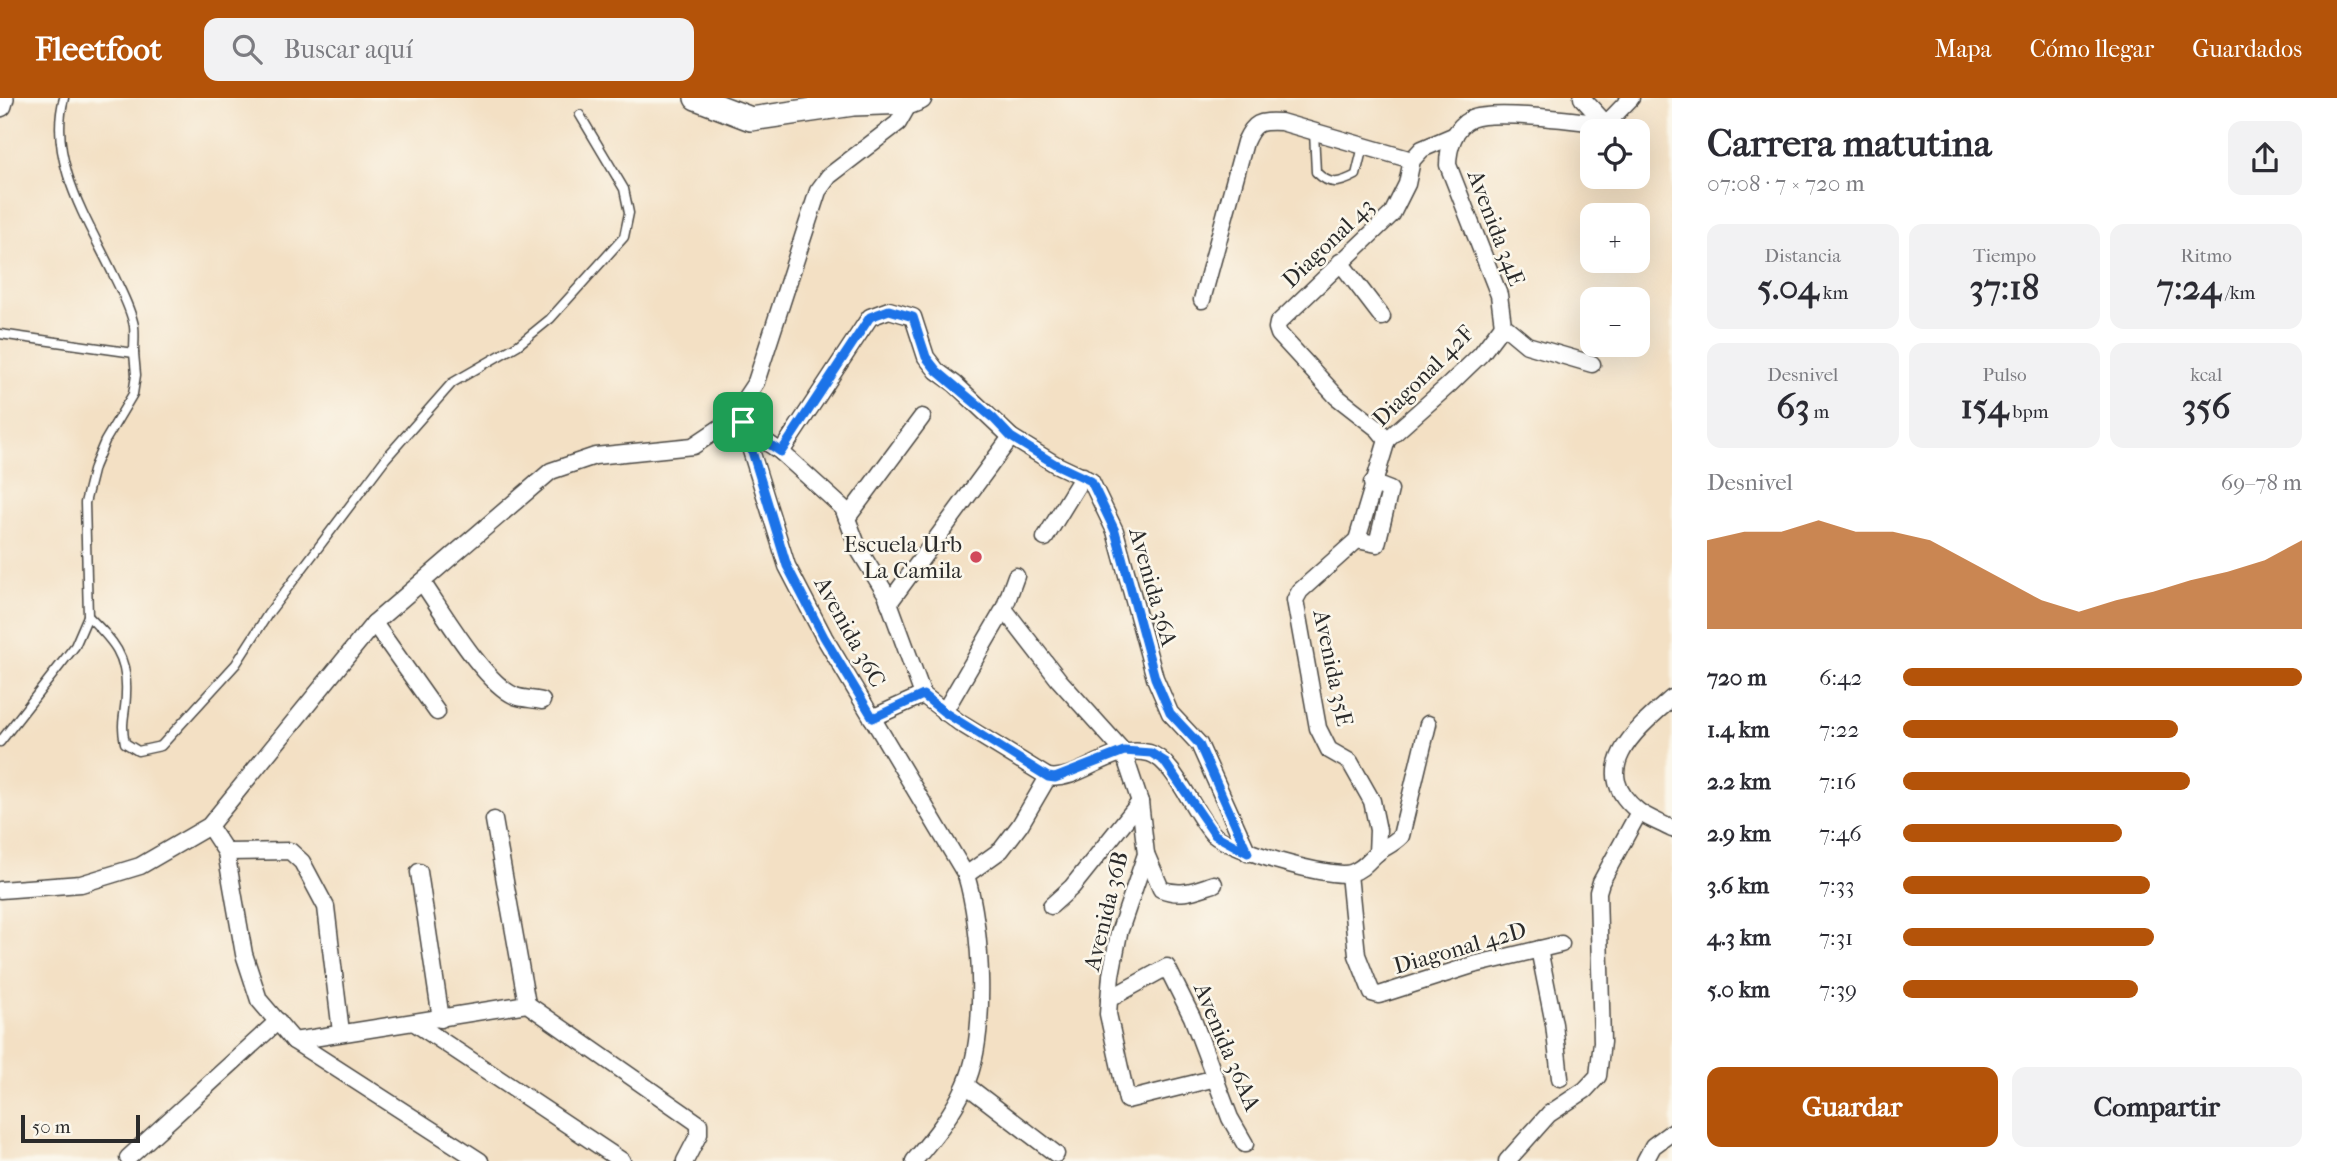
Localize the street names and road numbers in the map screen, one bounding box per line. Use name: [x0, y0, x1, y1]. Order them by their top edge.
street label: Avenida 34E: [1461, 165, 1530, 290]
street label: Diagonal 43: [1277, 193, 1379, 293]
street label: Diagonal 42F: [1367, 320, 1479, 432]
street label: Avenida 36A: [1123, 524, 1183, 650]
street label: Avenida 36C: [808, 571, 891, 692]
street label: Avenida 35E: [1307, 606, 1359, 729]
street label: Avenida 36B: [1078, 849, 1134, 974]
street label: Diagonal 42D: [1390, 916, 1530, 980]
street label: Avenida 36AA: [1187, 978, 1267, 1116]

